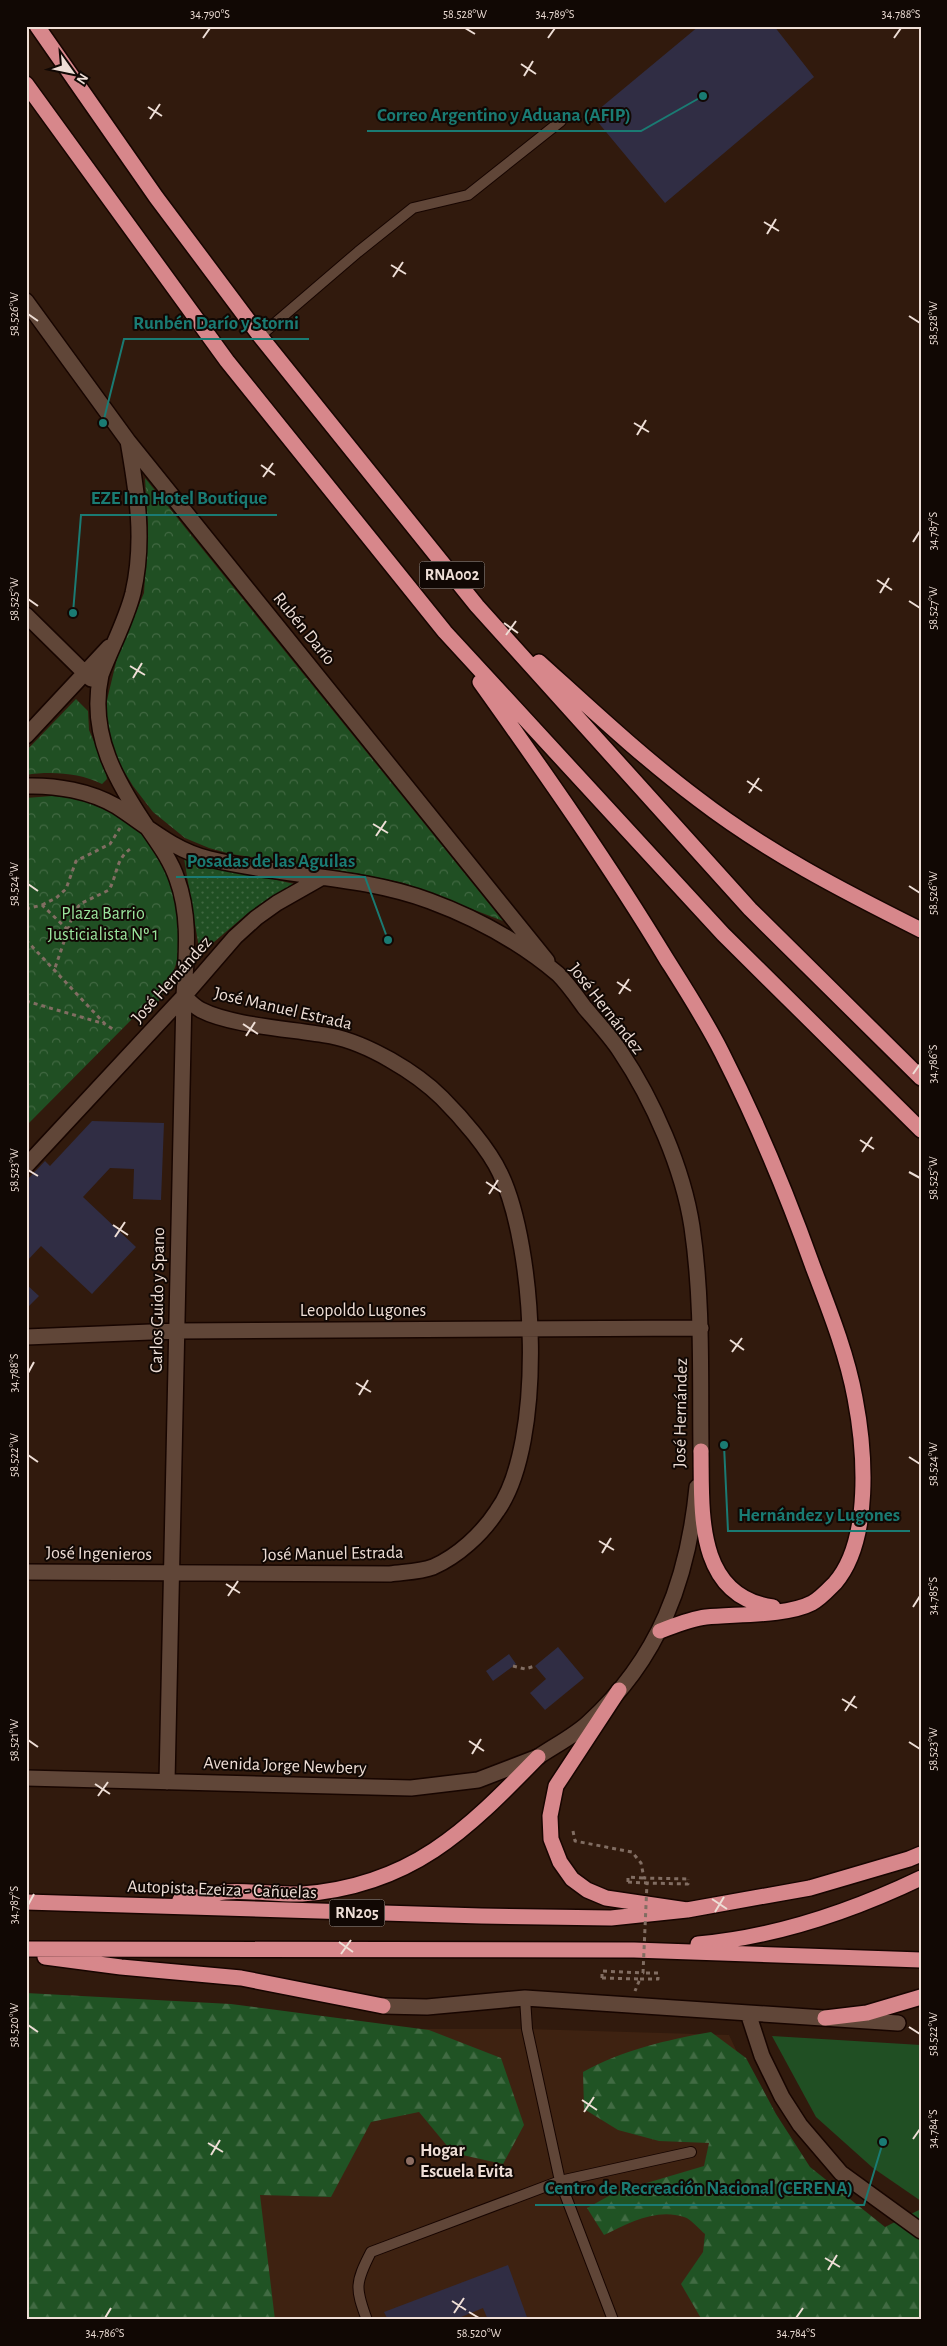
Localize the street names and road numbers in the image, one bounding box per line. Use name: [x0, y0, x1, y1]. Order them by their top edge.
road number: RNA002: [420, 562, 484, 588]
street label: Rubén Darío: [270, 589, 339, 669]
street label: José Hernández: [129, 933, 215, 1027]
street label: José Hernández: [565, 960, 647, 1058]
street label: José Manuel Estrada: [212, 984, 354, 1034]
street label: Carlos Guido y Spano: [148, 1227, 168, 1373]
street label: Leopoldo Lugones: [300, 1302, 426, 1320]
street label: José Hernández: [671, 1358, 691, 1468]
street label: José Ingenieros: [46, 1544, 152, 1564]
street label: José Manuel Estrada: [262, 1544, 404, 1564]
street label: Avenida Jorge Newbery: [203, 1754, 367, 1778]
street label: Autopista Ezeiza - Cañuelas: [127, 1878, 317, 1902]
road number: RN205: [330, 1900, 384, 1926]

